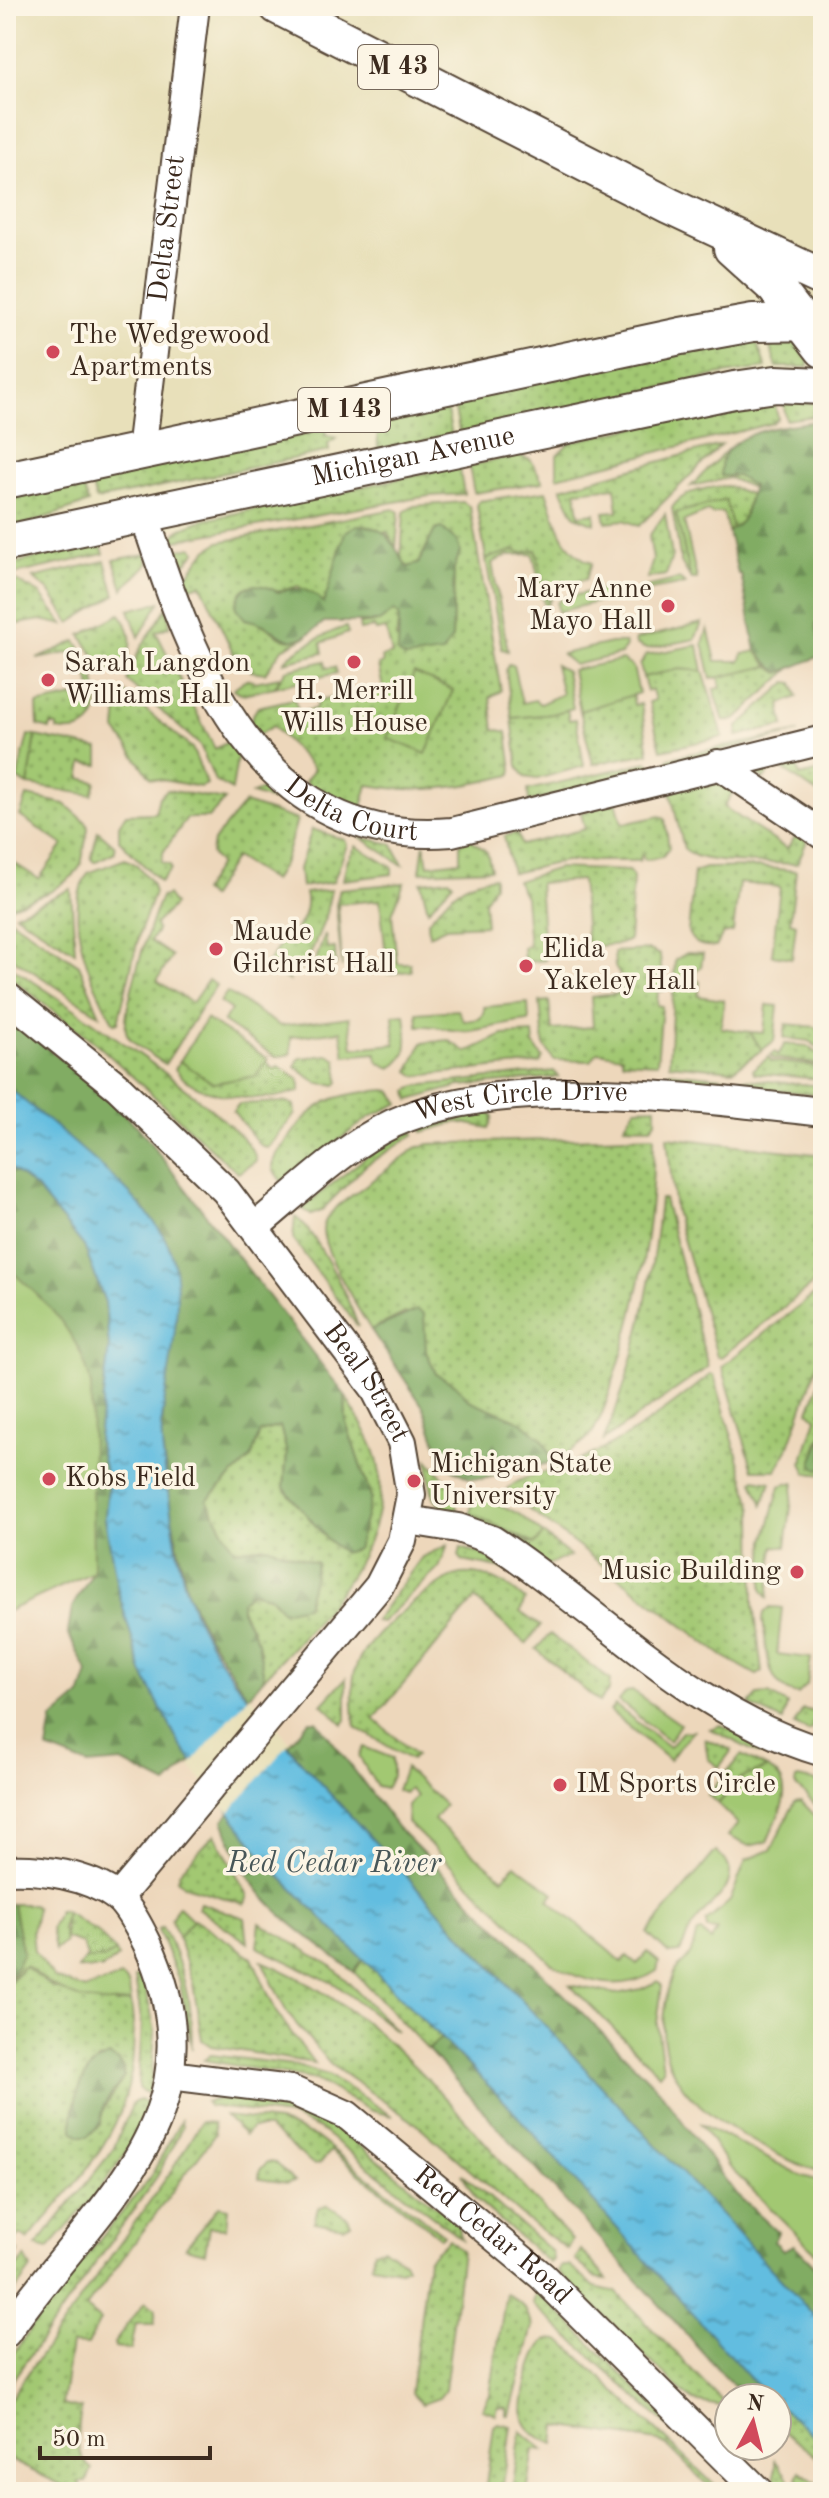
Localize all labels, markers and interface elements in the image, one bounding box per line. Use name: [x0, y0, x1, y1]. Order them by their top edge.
road number: M 43: [358, 45, 438, 89]
street label: Delta Street: [145, 153, 191, 304]
place label: The Wedgewood Apartments: [69, 322, 270, 382]
marker: The Wedgewood Apartments: [44, 343, 62, 361]
road number: M 143: [298, 388, 390, 432]
street label: Michigan Avenue: [309, 422, 517, 492]
place label: Mary Anne Mayo Hall: [516, 576, 652, 636]
marker: Mary Anne Mayo Hall: [659, 597, 677, 615]
place label: Sarah Langdon Williams Hall: [64, 650, 250, 710]
marker: H. Merrill Wills House: [345, 653, 363, 671]
marker: Sarah Langdon Williams Hall: [39, 671, 57, 689]
place label: H. Merrill Wills House: [280, 678, 428, 738]
street label: Delta Court: [279, 772, 419, 847]
place label: Maude Gilchrist Hall: [232, 919, 395, 979]
place label: Elida Yakeley Hall: [542, 936, 696, 996]
marker: Maude Gilchrist Hall: [207, 940, 225, 958]
marker: Elida Yakeley Hall: [517, 957, 535, 975]
street label: West Circle Drive: [410, 1079, 628, 1128]
street label: Beal Street: [317, 1318, 414, 1447]
place label: Michigan State University: [430, 1451, 612, 1511]
place label: Kobs Field: [65, 1465, 196, 1493]
marker: Kobs Field: [40, 1470, 58, 1488]
marker: Michigan State University: [405, 1472, 423, 1490]
place label: Music Building: [601, 1558, 781, 1586]
marker: Music Building: [788, 1563, 806, 1581]
place label: IM Sports Circle: [576, 1771, 776, 1799]
marker: IM Sports Circle: [551, 1776, 569, 1794]
water label: Red Cedar River: [226, 1849, 443, 1879]
street label: Red Cedar Road: [408, 2162, 576, 2310]
north arrow: [713, 2382, 793, 2462]
text: N: [746, 2392, 765, 2416]
scale bar: [40, 2410, 210, 2460]
text: 50 m: [52, 2428, 106, 2452]

